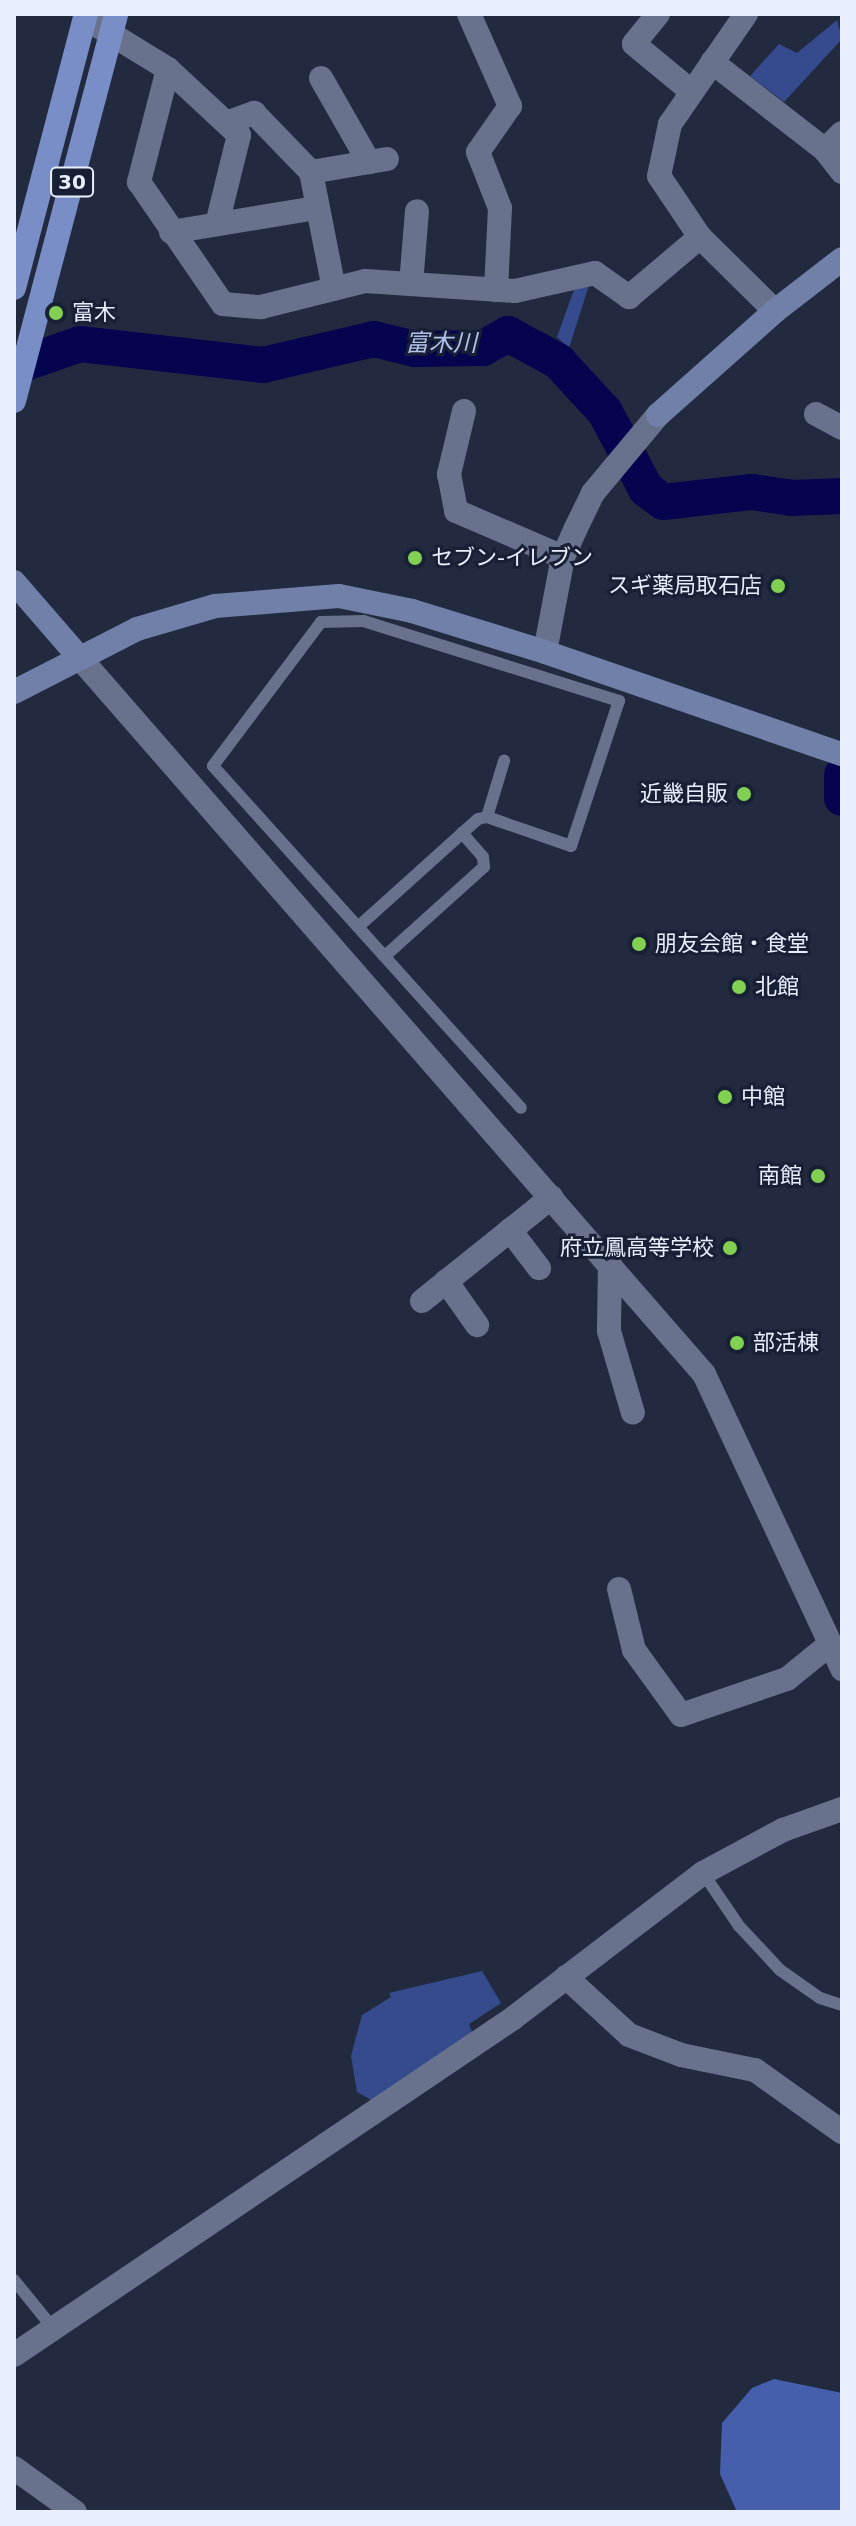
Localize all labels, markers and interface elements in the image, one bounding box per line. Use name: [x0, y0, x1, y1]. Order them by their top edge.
road number: 30: [50, 166, 94, 198]
place label: 富木: [72, 300, 116, 326]
marker: 富木: [47, 304, 65, 322]
water label: 富木川: [405, 330, 477, 358]
place label: セブン-イレブン: [431, 545, 593, 571]
marker: セブン-イレブン: [406, 549, 424, 567]
place label: スギ薬局取石店: [608, 573, 762, 599]
marker: スギ薬局取石店: [769, 577, 787, 595]
place label: 近畿自販: [640, 781, 728, 807]
marker: 近畿自販: [735, 785, 753, 803]
place label: 朋友会館・食堂: [655, 931, 809, 957]
marker: 朋友会館・食堂: [630, 935, 648, 953]
place label: 北館: [755, 974, 799, 1000]
marker: 北館: [730, 978, 748, 996]
place label: 中館: [741, 1084, 785, 1110]
marker: 中館: [716, 1088, 734, 1106]
place label: 南館: [758, 1163, 802, 1189]
marker: 南館: [809, 1167, 827, 1185]
place label: 府立鳳高等学校: [560, 1235, 714, 1261]
marker: 府立鳳高等学校: [721, 1239, 739, 1257]
place label: 部活棟: [753, 1330, 819, 1356]
marker: 部活棟: [728, 1334, 746, 1352]

